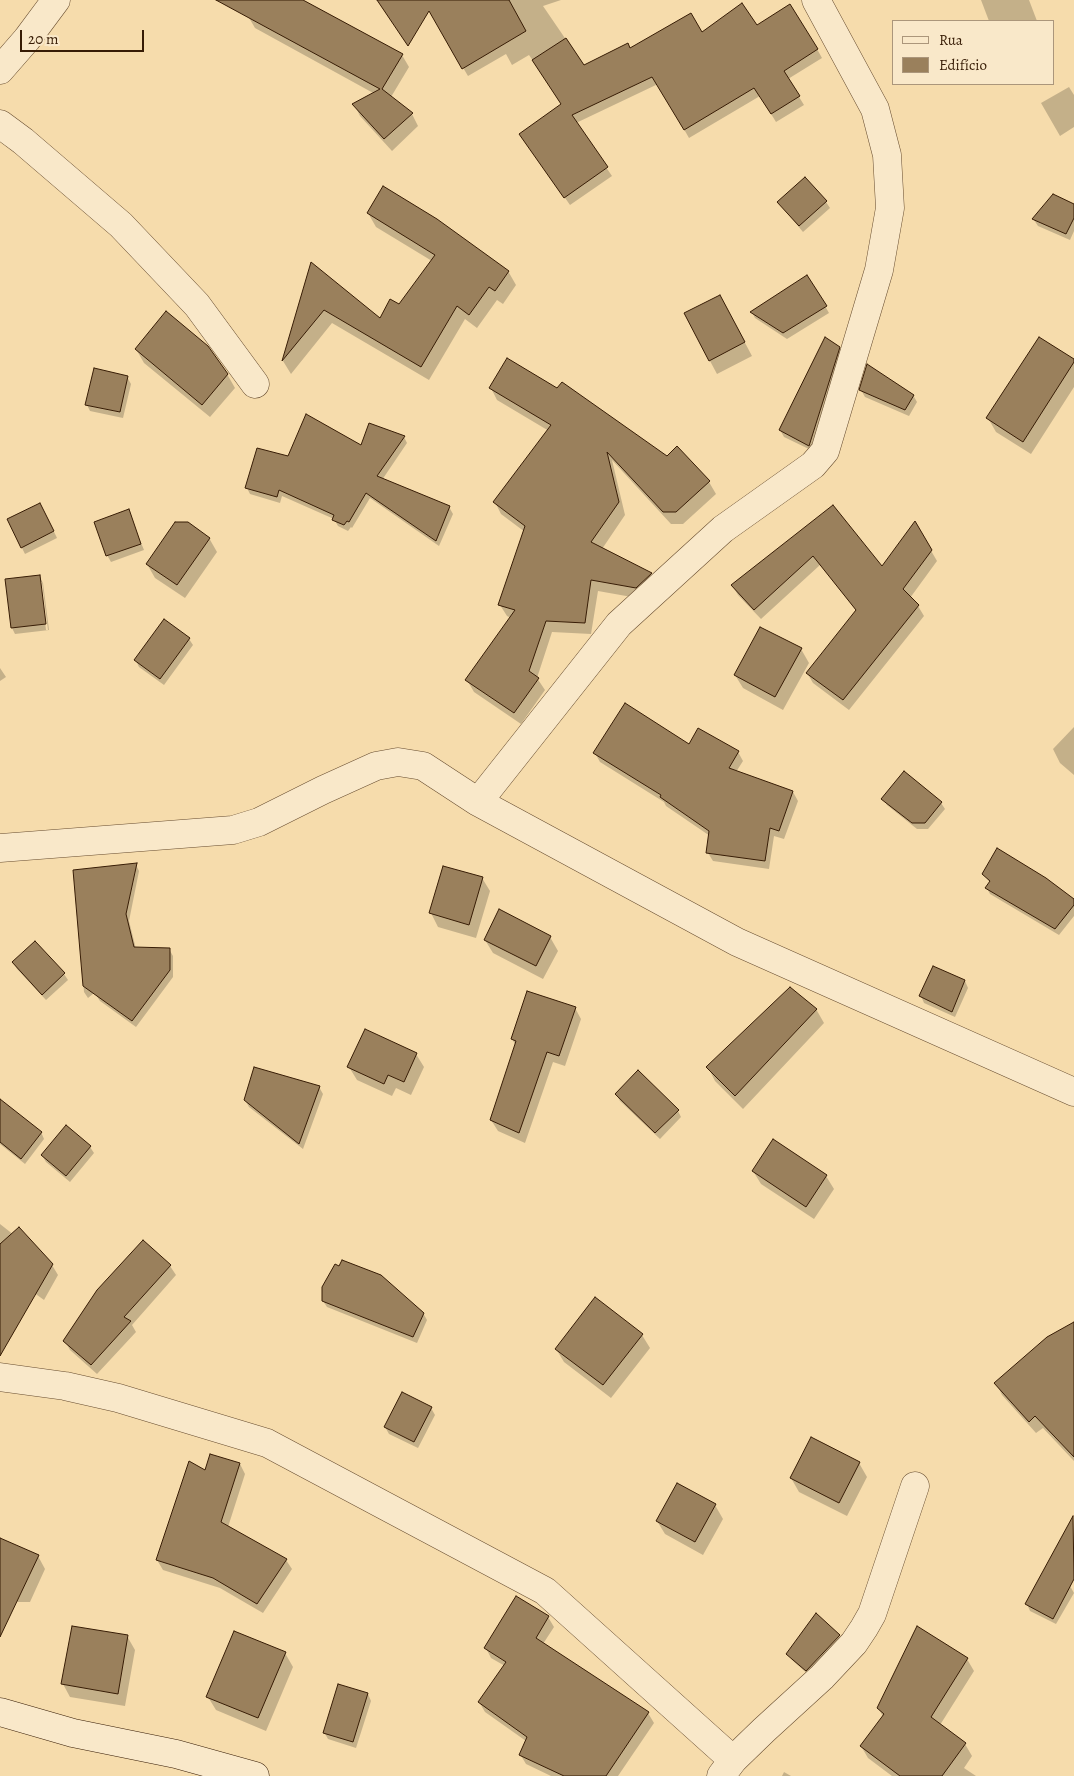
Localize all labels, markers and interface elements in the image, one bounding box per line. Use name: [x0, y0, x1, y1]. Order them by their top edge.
scale bar: [22, 20, 146, 52]
legend: [892, 20, 1054, 85]
text: 20 m: [28, 29, 59, 49]
text: Rua: [939, 30, 963, 50]
text: Edifício: [939, 55, 987, 75]

